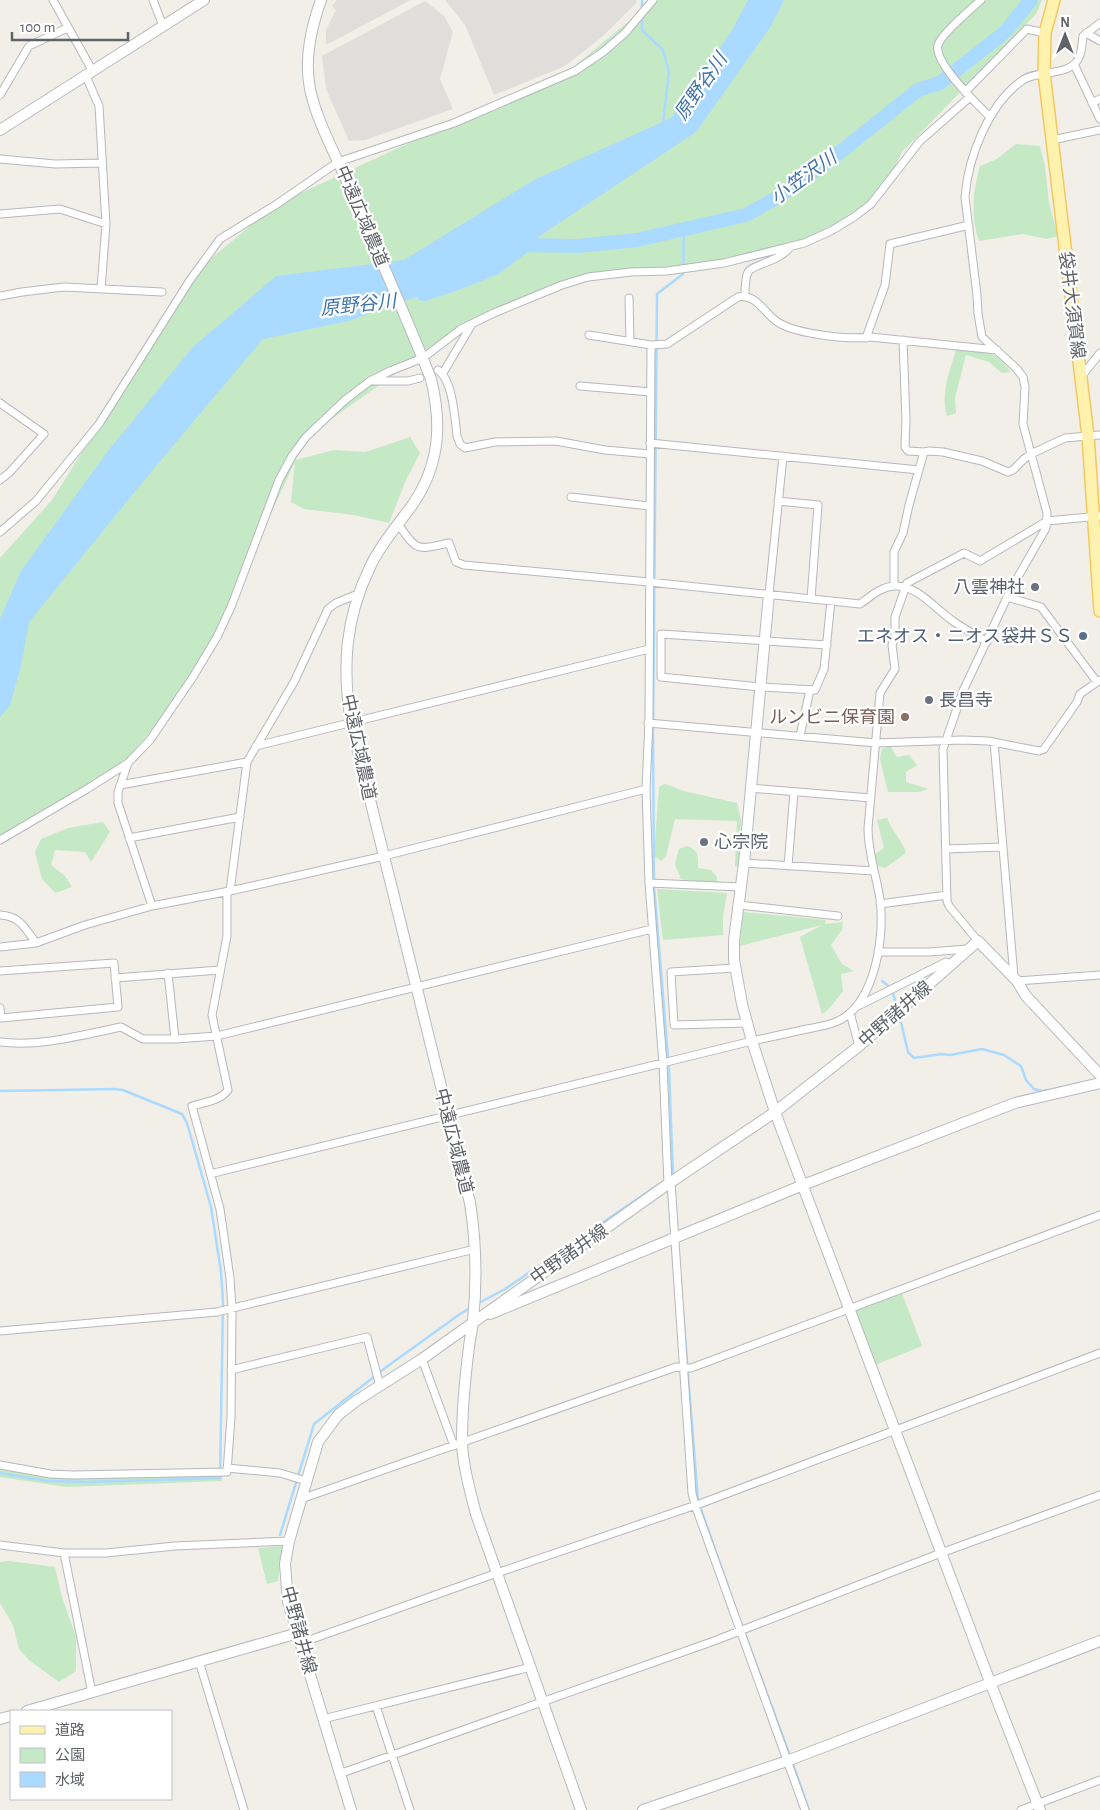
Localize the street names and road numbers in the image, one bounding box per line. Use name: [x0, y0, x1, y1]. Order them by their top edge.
street label: 中遠広域農道: [332, 162, 392, 270]
street label: 袋井大須賀線: [1055, 250, 1089, 360]
street label: 中遠広域農道: [338, 692, 380, 802]
street label: 中野諸井線: [854, 977, 936, 1051]
street label: 中遠広域農道: [431, 1086, 477, 1196]
street label: 中野諸井線: [526, 1220, 612, 1288]
street label: 中野諸井線: [278, 1584, 320, 1676]

